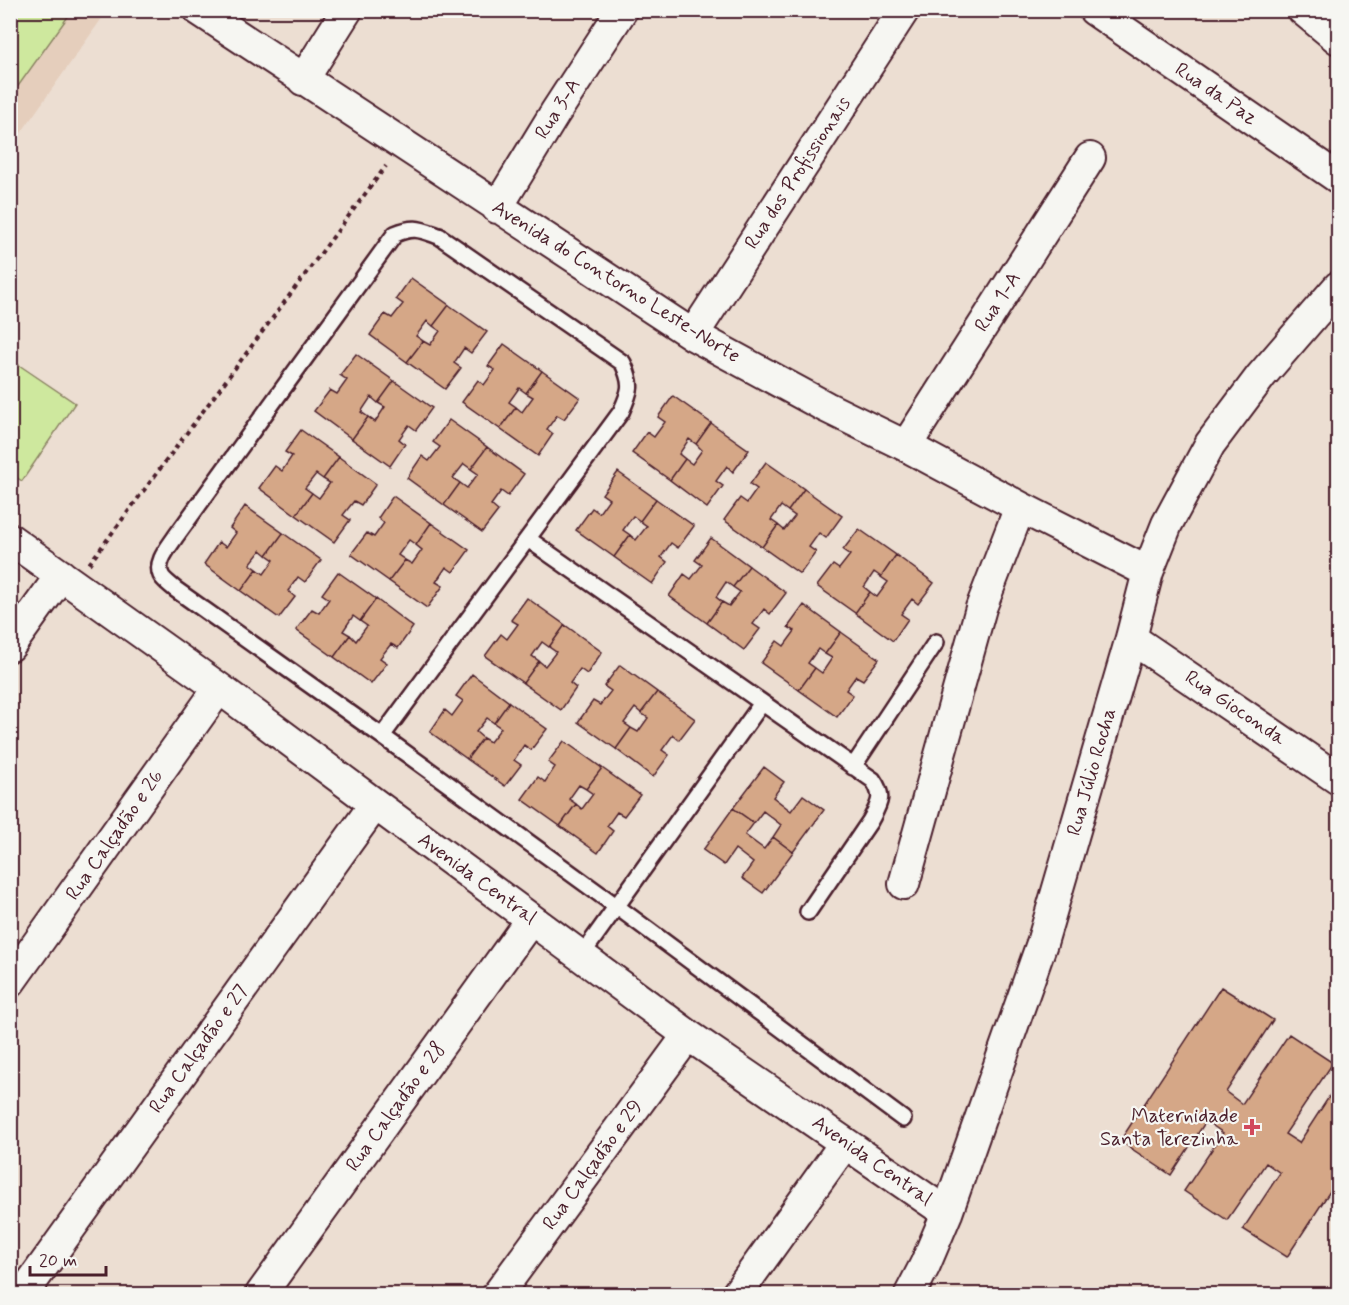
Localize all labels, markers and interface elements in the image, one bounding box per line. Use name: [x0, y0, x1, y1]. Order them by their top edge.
street label: Rua da Paz: [1169, 56, 1263, 132]
street label: Rua 3-A: [529, 73, 587, 145]
street label: Rua dos Profissionais: [739, 91, 858, 254]
street label: Avenida do Contorno Leste-Norte: [487, 194, 745, 370]
street label: Rua 1-A: [968, 267, 1028, 337]
street label: Rua Gioconda: [1179, 664, 1292, 752]
street label: Rua Júlio Rocha: [1061, 705, 1123, 839]
street label: Rua Calçadão e 26: [60, 764, 170, 906]
street label: Avenida Central: [412, 827, 542, 931]
street label: Rua Calçadão e 27: [143, 979, 255, 1119]
street label: Rua Calçadão e 28: [340, 1037, 452, 1177]
street label: Rua Calçadão e 29: [537, 1094, 649, 1236]
place label: Maternidade Santa Terezinha: [1100, 1103, 1239, 1153]
street label: Avenida Central: [807, 1110, 938, 1213]
marker: Maternidade Santa Terezinha: [1243, 1118, 1261, 1136]
scale bar: [30, 1239, 106, 1277]
text: 20 m: [39, 1249, 77, 1273]

